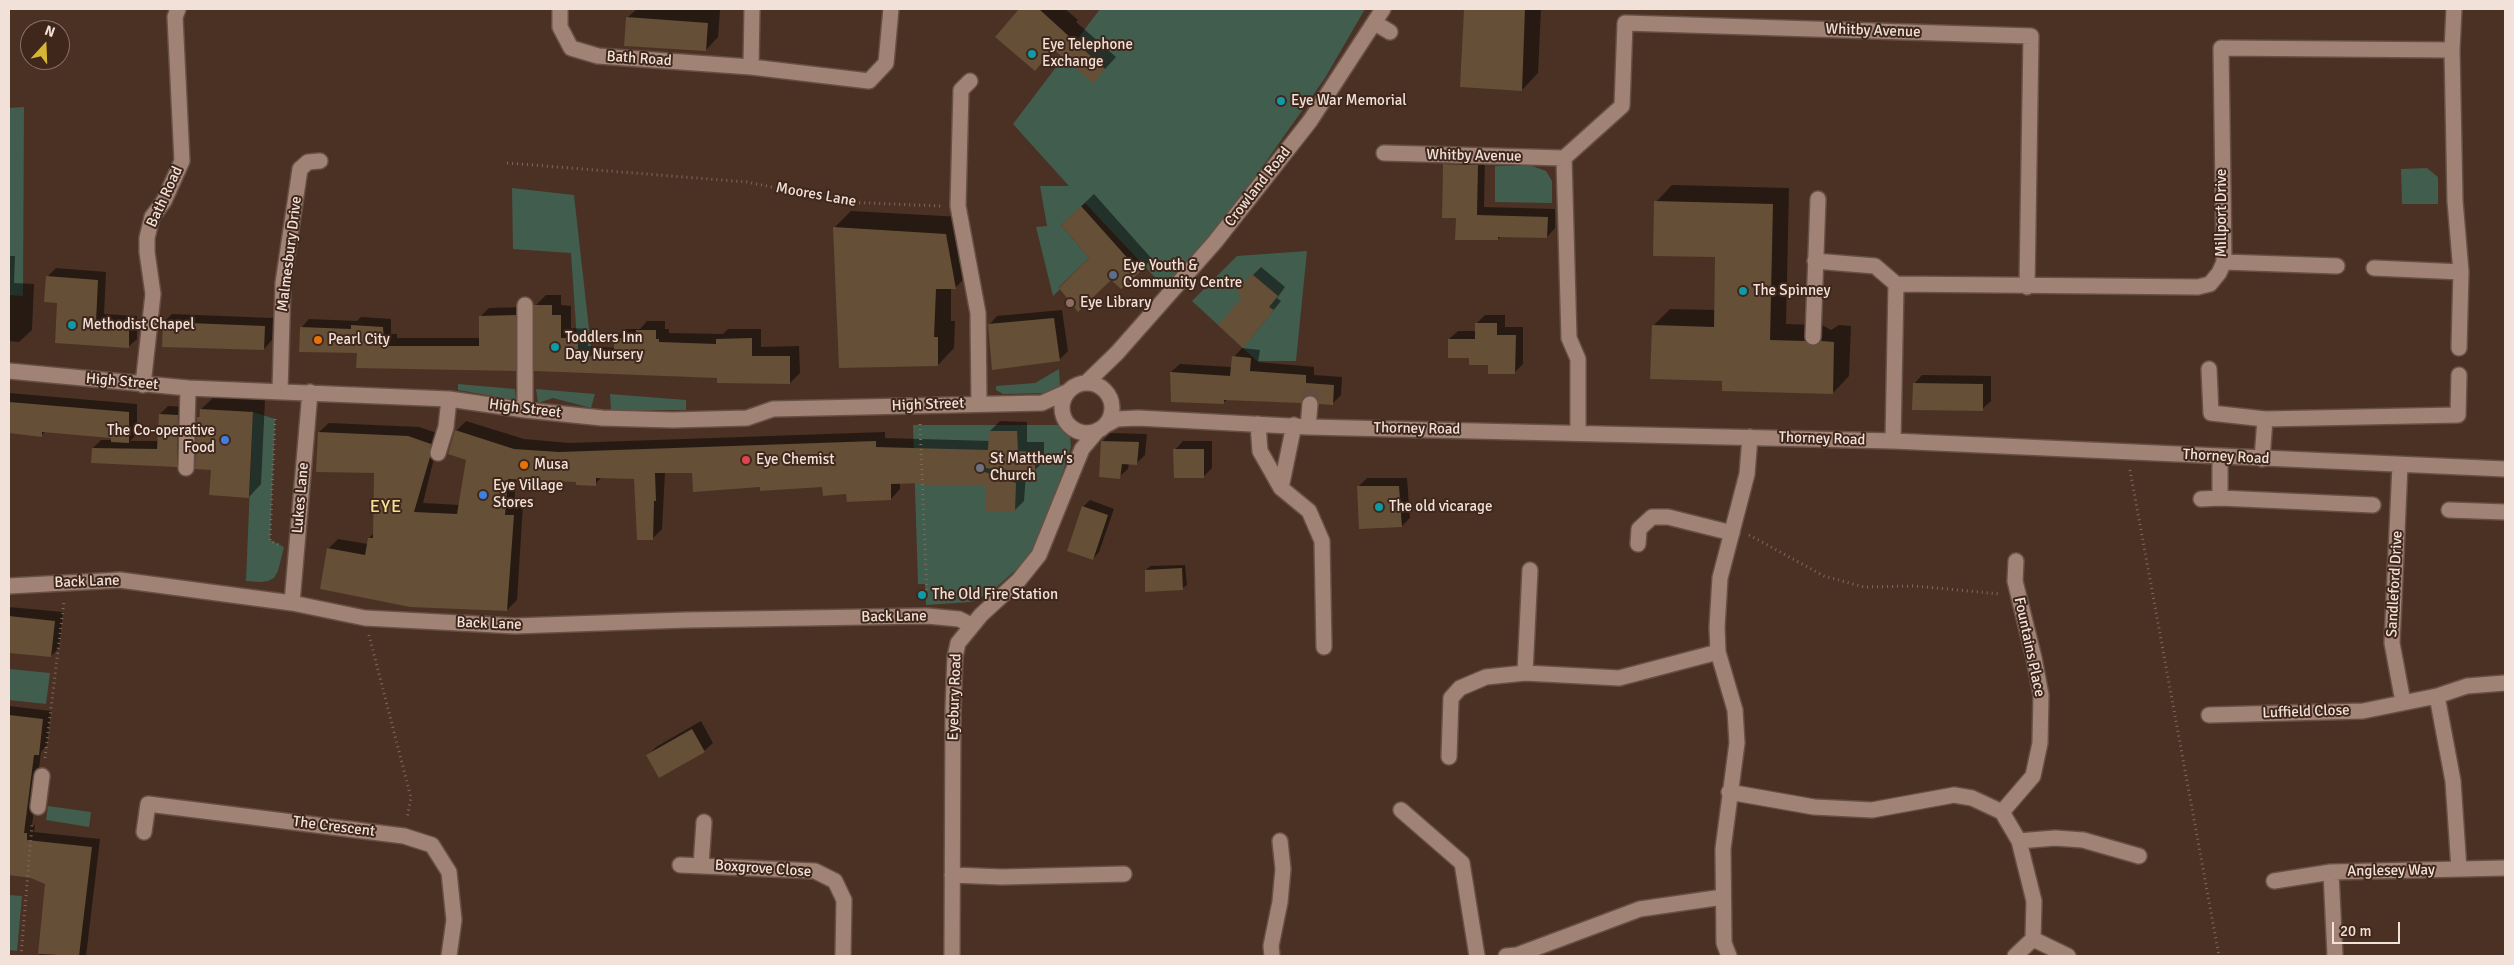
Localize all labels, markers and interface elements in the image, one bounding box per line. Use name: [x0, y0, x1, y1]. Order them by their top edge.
north arrow: [20, 20, 70, 70]
street label: Whitby Avenue: [1825, 20, 1921, 42]
text: N: [42, 22, 57, 41]
place label: Eye Telephone Exchange: [1042, 36, 1133, 71]
street label: Bath Road: [606, 48, 672, 70]
marker: Eye Telephone Exchange: [1026, 48, 1038, 60]
place label: Eye War Memorial: [1291, 92, 1407, 110]
marker: Eye War Memorial: [1275, 95, 1287, 107]
street label: Crowland Road: [1221, 143, 1295, 231]
street label: Whitby Avenue: [1426, 146, 1522, 166]
street label: Bath Road: [143, 164, 187, 230]
street label: Millport Drive: [2213, 169, 2231, 257]
street label: Moores Lane: [774, 179, 858, 211]
street label: Malmesbury Drive: [274, 195, 306, 313]
place label: Eye Youth & Community Centre: [1123, 257, 1242, 292]
marker: Eye Youth & Community Centre: [1107, 269, 1119, 281]
place label: The Spinney: [1753, 282, 1830, 300]
marker: The Spinney: [1737, 285, 1749, 297]
place label: Eye Library: [1080, 294, 1151, 312]
marker: Eye Library: [1064, 297, 1076, 309]
place label: Methodist Chapel: [82, 316, 195, 334]
marker: Methodist Chapel: [66, 319, 78, 331]
place label: Toddlers Inn Day Nursery: [565, 329, 643, 364]
place label: Pearl City: [328, 331, 390, 349]
marker: Pearl City: [312, 334, 324, 346]
marker: Toddlers Inn Day Nursery: [549, 341, 561, 353]
street label: High Street: [85, 370, 159, 394]
street label: High Street: [891, 395, 965, 415]
street label: High Street: [488, 396, 562, 422]
street label: Thorney Road: [1373, 419, 1461, 439]
place label: The Co-operative Food: [107, 422, 215, 457]
street label: Thorney Road: [1778, 428, 1866, 450]
marker: The Co-operative Food: [219, 434, 231, 446]
street label: Thorney Road: [2182, 446, 2270, 468]
place label: St Matthew's Church: [990, 450, 1073, 485]
place label: Eye Chemist: [756, 451, 834, 469]
marker: Eye Chemist: [740, 454, 752, 466]
place label: Musa: [534, 456, 568, 474]
marker: Musa: [518, 459, 530, 471]
street label: Lukes Lane: [289, 462, 313, 534]
marker: St Matthew's Church: [974, 462, 986, 474]
place label: Eye Village Stores: [493, 477, 563, 512]
marker: Eye Village Stores: [477, 489, 489, 501]
district label: EYE: [369, 496, 403, 518]
place label: The old vicarage: [1389, 498, 1492, 516]
marker: The old vicarage: [1373, 501, 1385, 513]
street label: Sandleford Drive: [2383, 530, 2407, 638]
street label: Back Lane: [54, 572, 120, 592]
place label: The Old Fire Station: [932, 586, 1058, 604]
marker: The Old Fire Station: [916, 589, 928, 601]
street label: Fountains Place: [2010, 595, 2048, 699]
street label: Back Lane: [861, 607, 927, 627]
street label: Back Lane: [456, 614, 522, 634]
street label: Eyebury Road: [944, 653, 966, 741]
street label: Luffield Close: [2262, 701, 2350, 723]
street label: The Crescent: [292, 813, 376, 841]
street label: Boxgrove Close: [714, 857, 812, 881]
street label: Anglesey Way: [2347, 861, 2435, 881]
scale bar: [2334, 912, 2402, 944]
text: 20 m: [2340, 922, 2371, 940]

